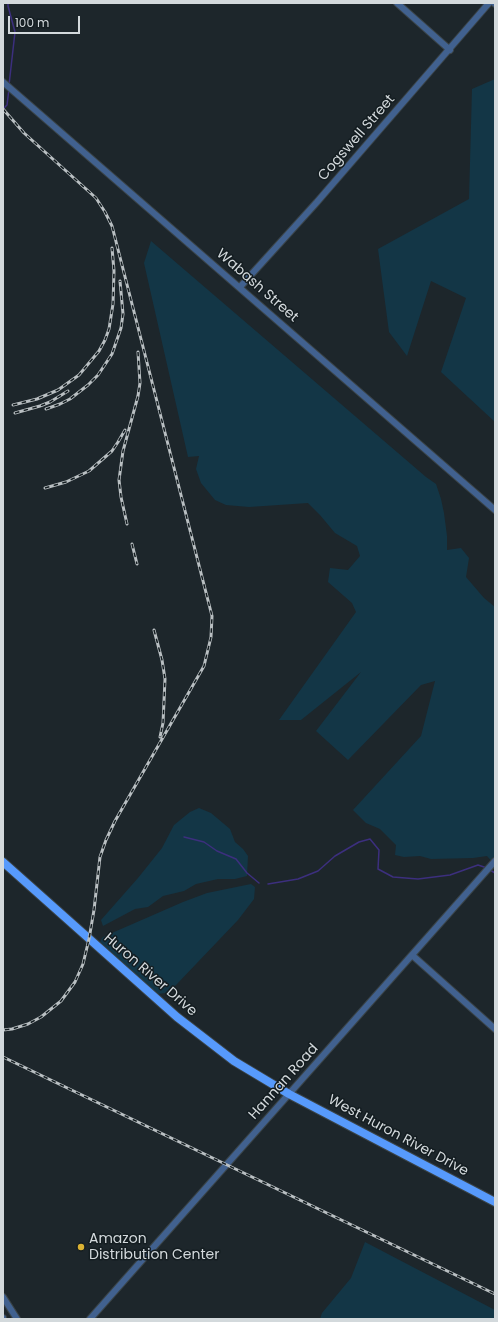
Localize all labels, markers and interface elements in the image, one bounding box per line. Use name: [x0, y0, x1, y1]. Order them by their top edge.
scale bar: [10, 8, 82, 34]
text: 100 m: [15, 14, 49, 31]
street label: Cogswell Street: [315, 92, 399, 184]
street label: Wabash Street: [213, 246, 301, 326]
street label: Huron River Drive: [100, 930, 200, 1020]
street label: Hannan Road: [246, 1041, 322, 1123]
street label: West Huron River Drive: [325, 1092, 471, 1180]
place label: Amazon Distribution Center: [89, 1231, 219, 1264]
marker: Amazon Distribution Center: [76, 1242, 86, 1252]

